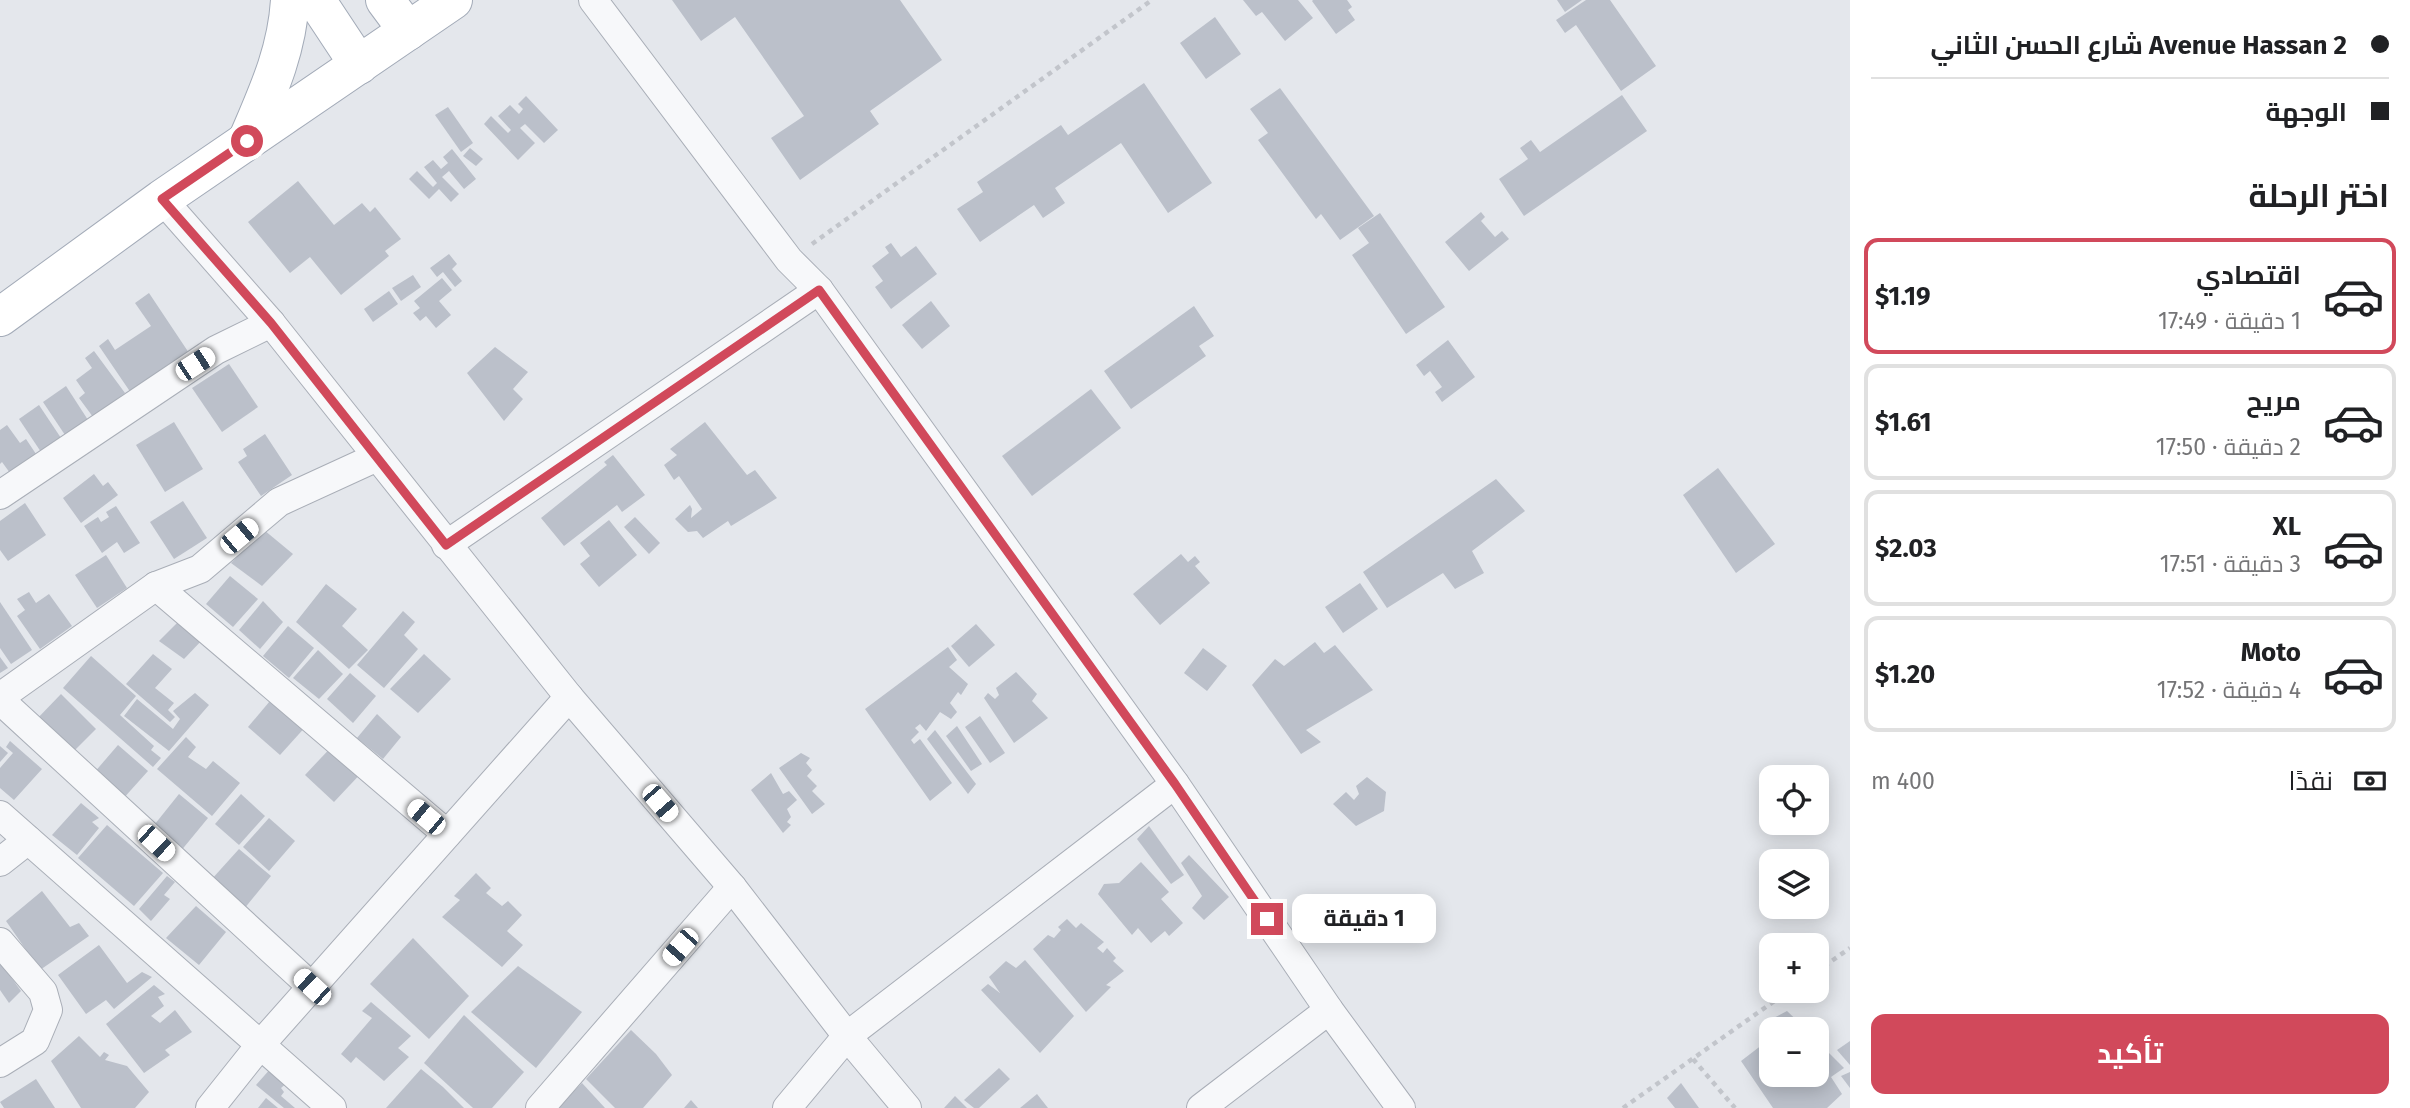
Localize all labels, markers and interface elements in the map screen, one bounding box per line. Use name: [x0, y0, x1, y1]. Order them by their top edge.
text: Avenue Hassan 2 شارع الحسن الثاني: [1930, 30, 2347, 61]
text: الوجهة: [2266, 97, 2347, 128]
route start: [231, 125, 263, 157]
text: اختر الرحلة: [2248, 177, 2389, 215]
text: اقتصادي: [2196, 260, 2301, 291]
icon: car: [2322, 265, 2385, 328]
text: $1.19: [1875, 281, 1931, 312]
text: 1 دقيقة · 17:49: [2158, 307, 2301, 335]
car: [172, 344, 219, 384]
text: مريح: [2246, 386, 2301, 417]
icon: car: [2322, 391, 2385, 454]
text: $1.61: [1875, 407, 1932, 438]
text: 2 دقيقة · 17:50: [2156, 433, 2301, 461]
text: XL: [2273, 511, 2301, 542]
car: [217, 514, 262, 558]
icon: car: [2322, 517, 2385, 580]
text: $2.03: [1875, 533, 1937, 564]
text: 3 دقيقة · 17:51: [2160, 550, 2301, 578]
text: Moto: [2241, 637, 2301, 668]
icon: car: [2322, 643, 2385, 706]
text: $1.20: [1875, 659, 1935, 690]
text: 4 دقيقة · 17:52: [2157, 676, 2301, 704]
icon: cash: [2351, 762, 2389, 800]
map controls: [1759, 765, 1829, 1087]
button: locate: [1759, 765, 1829, 835]
text: نقدًا: [2289, 766, 2333, 797]
text: 400 m: [1871, 767, 1935, 795]
car: [639, 780, 682, 826]
car: [404, 795, 449, 839]
car: [134, 821, 179, 865]
button: layers: [1759, 849, 1829, 919]
callout: 1 دقيقة: [1292, 894, 1435, 944]
route end: [1251, 903, 1283, 935]
text: 1 دقيقة: [1323, 904, 1405, 932]
car: [659, 924, 702, 970]
button: +: [1759, 933, 1829, 1003]
car: [290, 965, 335, 1009]
button: تأكيد: [1871, 1014, 2389, 1094]
button: −: [1759, 1017, 1829, 1087]

